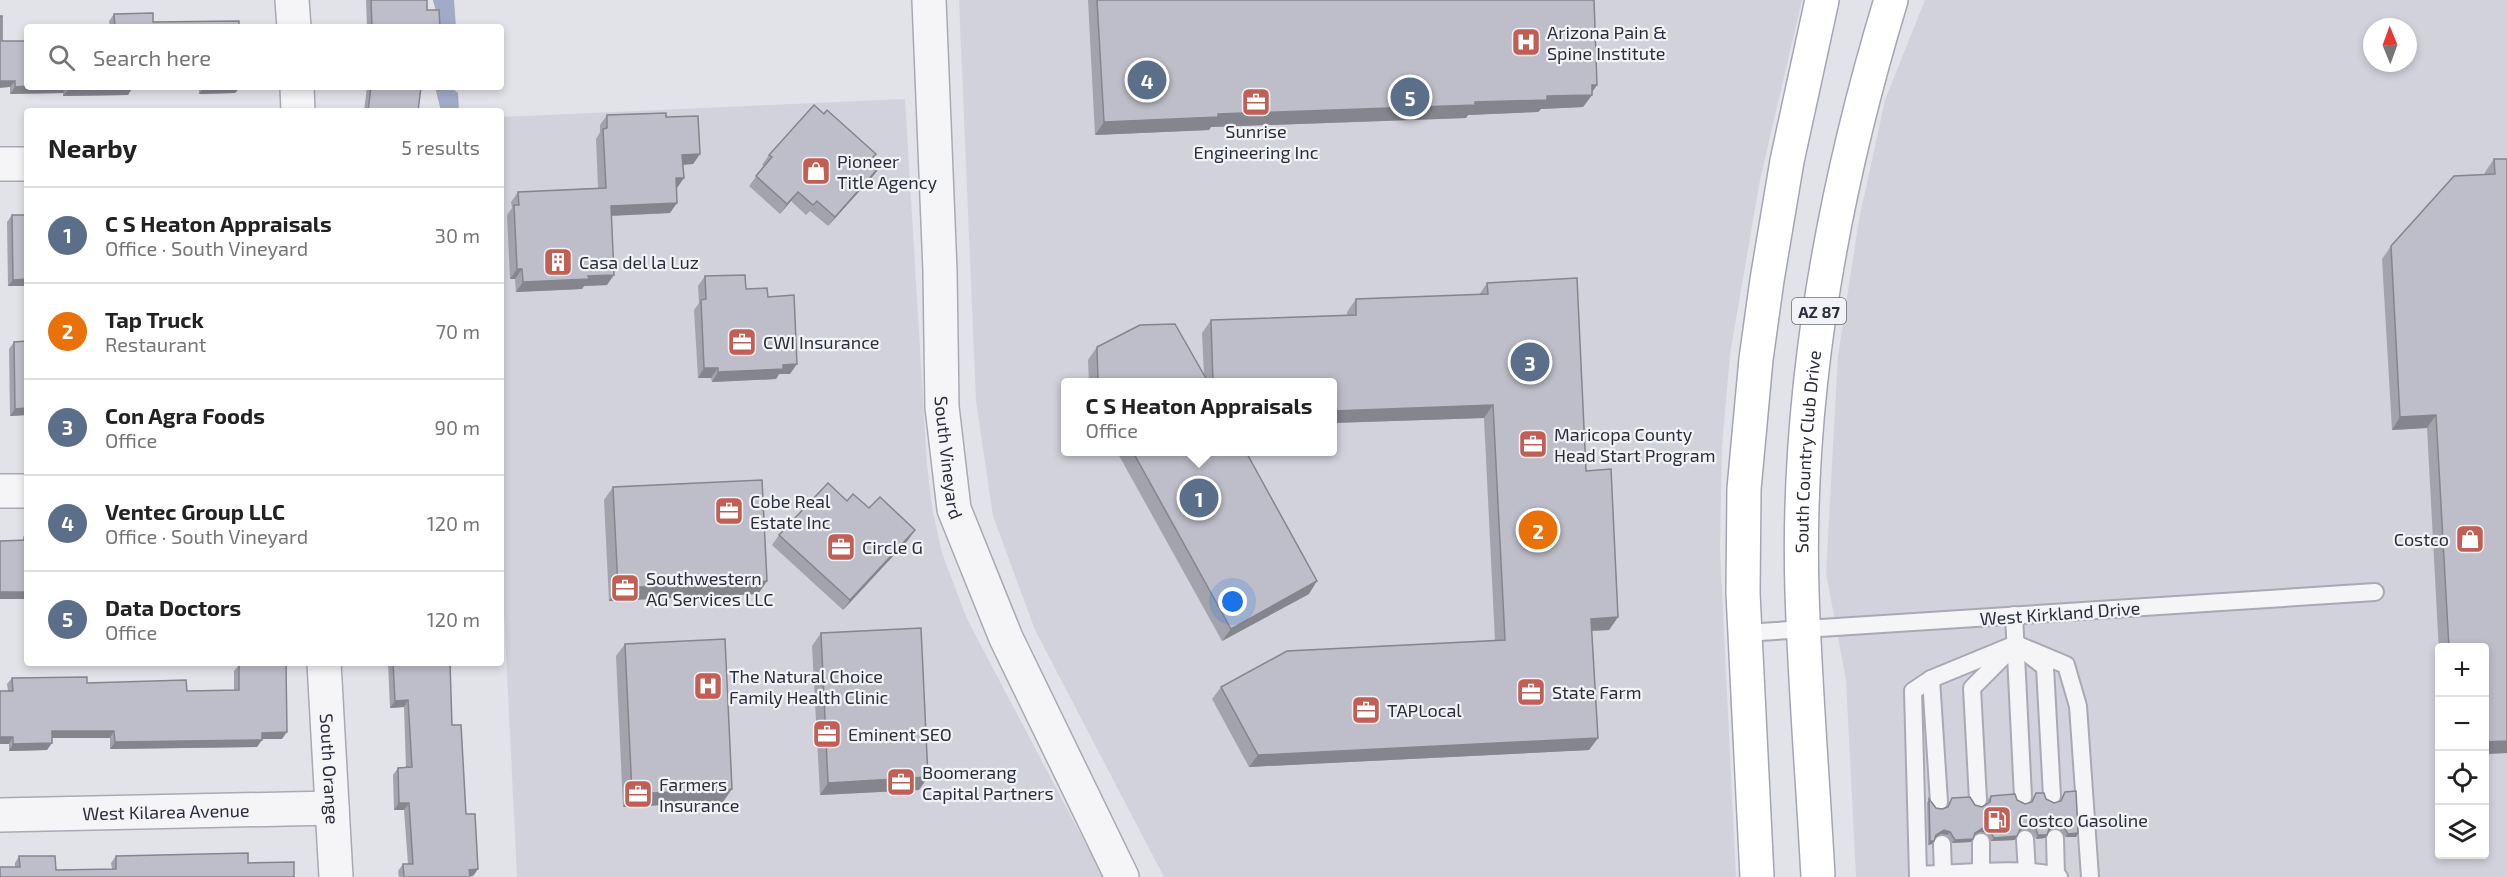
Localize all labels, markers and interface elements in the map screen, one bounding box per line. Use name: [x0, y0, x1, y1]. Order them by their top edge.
north arrow: [2363, 18, 2417, 72]
place label: Arizona Pain & Spine Institute: [1547, 21, 1667, 64]
search box: [24, 24, 504, 90]
hospital icon: Arizona Pain & Spine Institute: [1510, 26, 1542, 58]
icon: search: [45, 41, 78, 74]
text: Search here: [93, 44, 211, 70]
pin: 4: [1128, 58, 1166, 103]
pin: 5: [1390, 74, 1430, 120]
office icon: Sunrise Engineering Inc: [1240, 86, 1272, 118]
place label: Sunrise Engineering Inc: [1193, 120, 1319, 163]
text: Nearby: [48, 132, 137, 163]
text: 5 results: [401, 135, 480, 159]
place label: Pioneer Title Agency: [837, 150, 937, 193]
shop icon: Pioneer Title Agency: [800, 155, 832, 187]
text: C S Heaton Appraisals: [105, 210, 332, 236]
text: 1: [63, 223, 72, 247]
text: 30 m: [435, 223, 480, 247]
text: Office · South Vineyard: [105, 236, 308, 260]
building icon: Casa del la Luz: [542, 246, 574, 278]
place label: Casa del la Luz: [579, 251, 699, 273]
road number: AZ 87: [1792, 298, 1846, 324]
text: Tap Truck: [105, 306, 204, 332]
text: 2: [62, 319, 73, 343]
text: 70 m: [436, 319, 480, 343]
office icon: CWI Insurance: [726, 326, 758, 358]
place label: CWI Insurance: [763, 331, 880, 353]
text: Restaurant: [105, 332, 206, 356]
pin: 3: [1510, 340, 1550, 385]
street label: South Country Club Drive: [1790, 349, 1825, 553]
popup: [1061, 378, 1337, 456]
text: C S Heaton Appraisals: [1086, 392, 1312, 418]
street label: South Vineyard: [931, 396, 968, 522]
text: Con Agra Foods: [105, 402, 265, 428]
text: 3: [62, 415, 73, 439]
text: 90 m: [435, 415, 480, 439]
text: Office: [1086, 418, 1138, 442]
place label: Maricopa County Head Start Program: [1554, 423, 1715, 466]
text: Office: [105, 428, 157, 452]
office icon: Maricopa County Head Start Program: [1517, 428, 1549, 460]
pin: 1: [1180, 476, 1218, 520]
place label: Cobe Real Estate Inc: [750, 490, 831, 533]
office icon: Cobe Real Estate Inc: [713, 495, 745, 527]
text: Ventec Group LLC: [105, 498, 285, 524]
pin: 2: [1518, 508, 1558, 552]
text: 4: [61, 511, 74, 535]
text: 120 m: [427, 511, 480, 535]
shop icon: Costco: [2454, 523, 2486, 555]
text: Office · South Vineyard: [105, 524, 308, 548]
place label: Costco: [2394, 528, 2449, 550]
office icon: Circle G: [825, 531, 857, 563]
place label: Circle G: [862, 536, 923, 558]
place label: Southwestern AG Services LLC: [646, 567, 773, 610]
office icon: Southwestern AG Services LLC: [609, 572, 641, 604]
your location: [1218, 587, 1247, 616]
text: Data Doctors: [105, 594, 241, 620]
street label: West Kirkland Drive: [1979, 596, 2141, 630]
text: 5: [62, 607, 73, 631]
text: 120 m: [427, 607, 480, 631]
text: Office: [105, 620, 157, 644]
map controls: [2435, 643, 2489, 859]
button: +: [2435, 643, 2489, 697]
place label: The Natural Choice Family Health Clinic: [729, 665, 889, 708]
hospital icon: The Natural Choice Family Health Clinic: [692, 670, 724, 702]
office icon: State Farm: [1515, 676, 1547, 708]
place label: State Farm: [1552, 681, 1641, 703]
office icon: TAPLocal: [1350, 694, 1382, 726]
button: −: [2435, 697, 2489, 751]
place label: TAPLocal: [1387, 699, 1462, 721]
street label: South Orange: [316, 713, 344, 825]
office icon: Eminent SEO: [811, 718, 843, 750]
place label: Eminent SEO: [848, 723, 952, 745]
button: locate: [2435, 751, 2489, 805]
place label: Boomerang Capital Partners: [922, 761, 1054, 804]
office icon: Boomerang Capital Partners: [885, 766, 917, 798]
place label: Farmers Insurance: [659, 773, 739, 816]
office icon: Farmers Insurance: [622, 778, 654, 810]
street label: West Kilarea Avenue: [82, 799, 250, 824]
fuel station icon: Costco Gasoline: [1981, 804, 2013, 836]
button: layers: [2435, 805, 2489, 859]
place label: Costco Gasoline: [2018, 809, 2148, 831]

